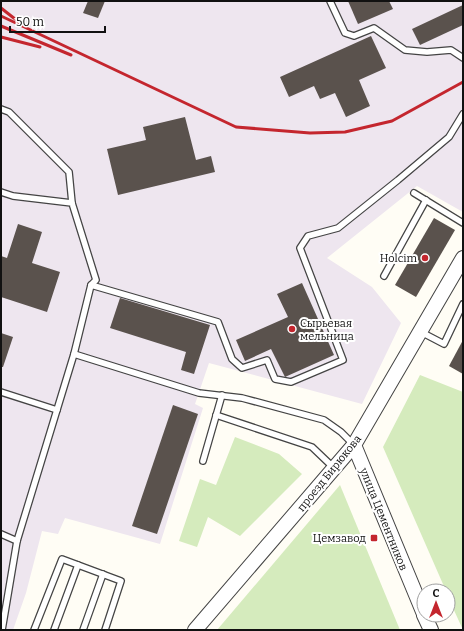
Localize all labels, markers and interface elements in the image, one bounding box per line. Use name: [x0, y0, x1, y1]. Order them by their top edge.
scale bar: [10, 8, 105, 34]
text: 50 m: [16, 15, 45, 29]
place label: Holcim: [380, 252, 417, 265]
marker: Holcim: [420, 253, 430, 263]
place label: Сырьевая мельница: [300, 317, 354, 343]
marker: Сырьевая мельница: [287, 324, 297, 334]
street label: проезд Бирюкова: [295, 433, 364, 514]
street label: улица Цементников: [357, 465, 410, 572]
place label: Цемзавод: [313, 532, 366, 545]
marker: Цемзавод: [369, 533, 379, 543]
north arrow: [416, 583, 456, 623]
text: С: [433, 587, 440, 600]

